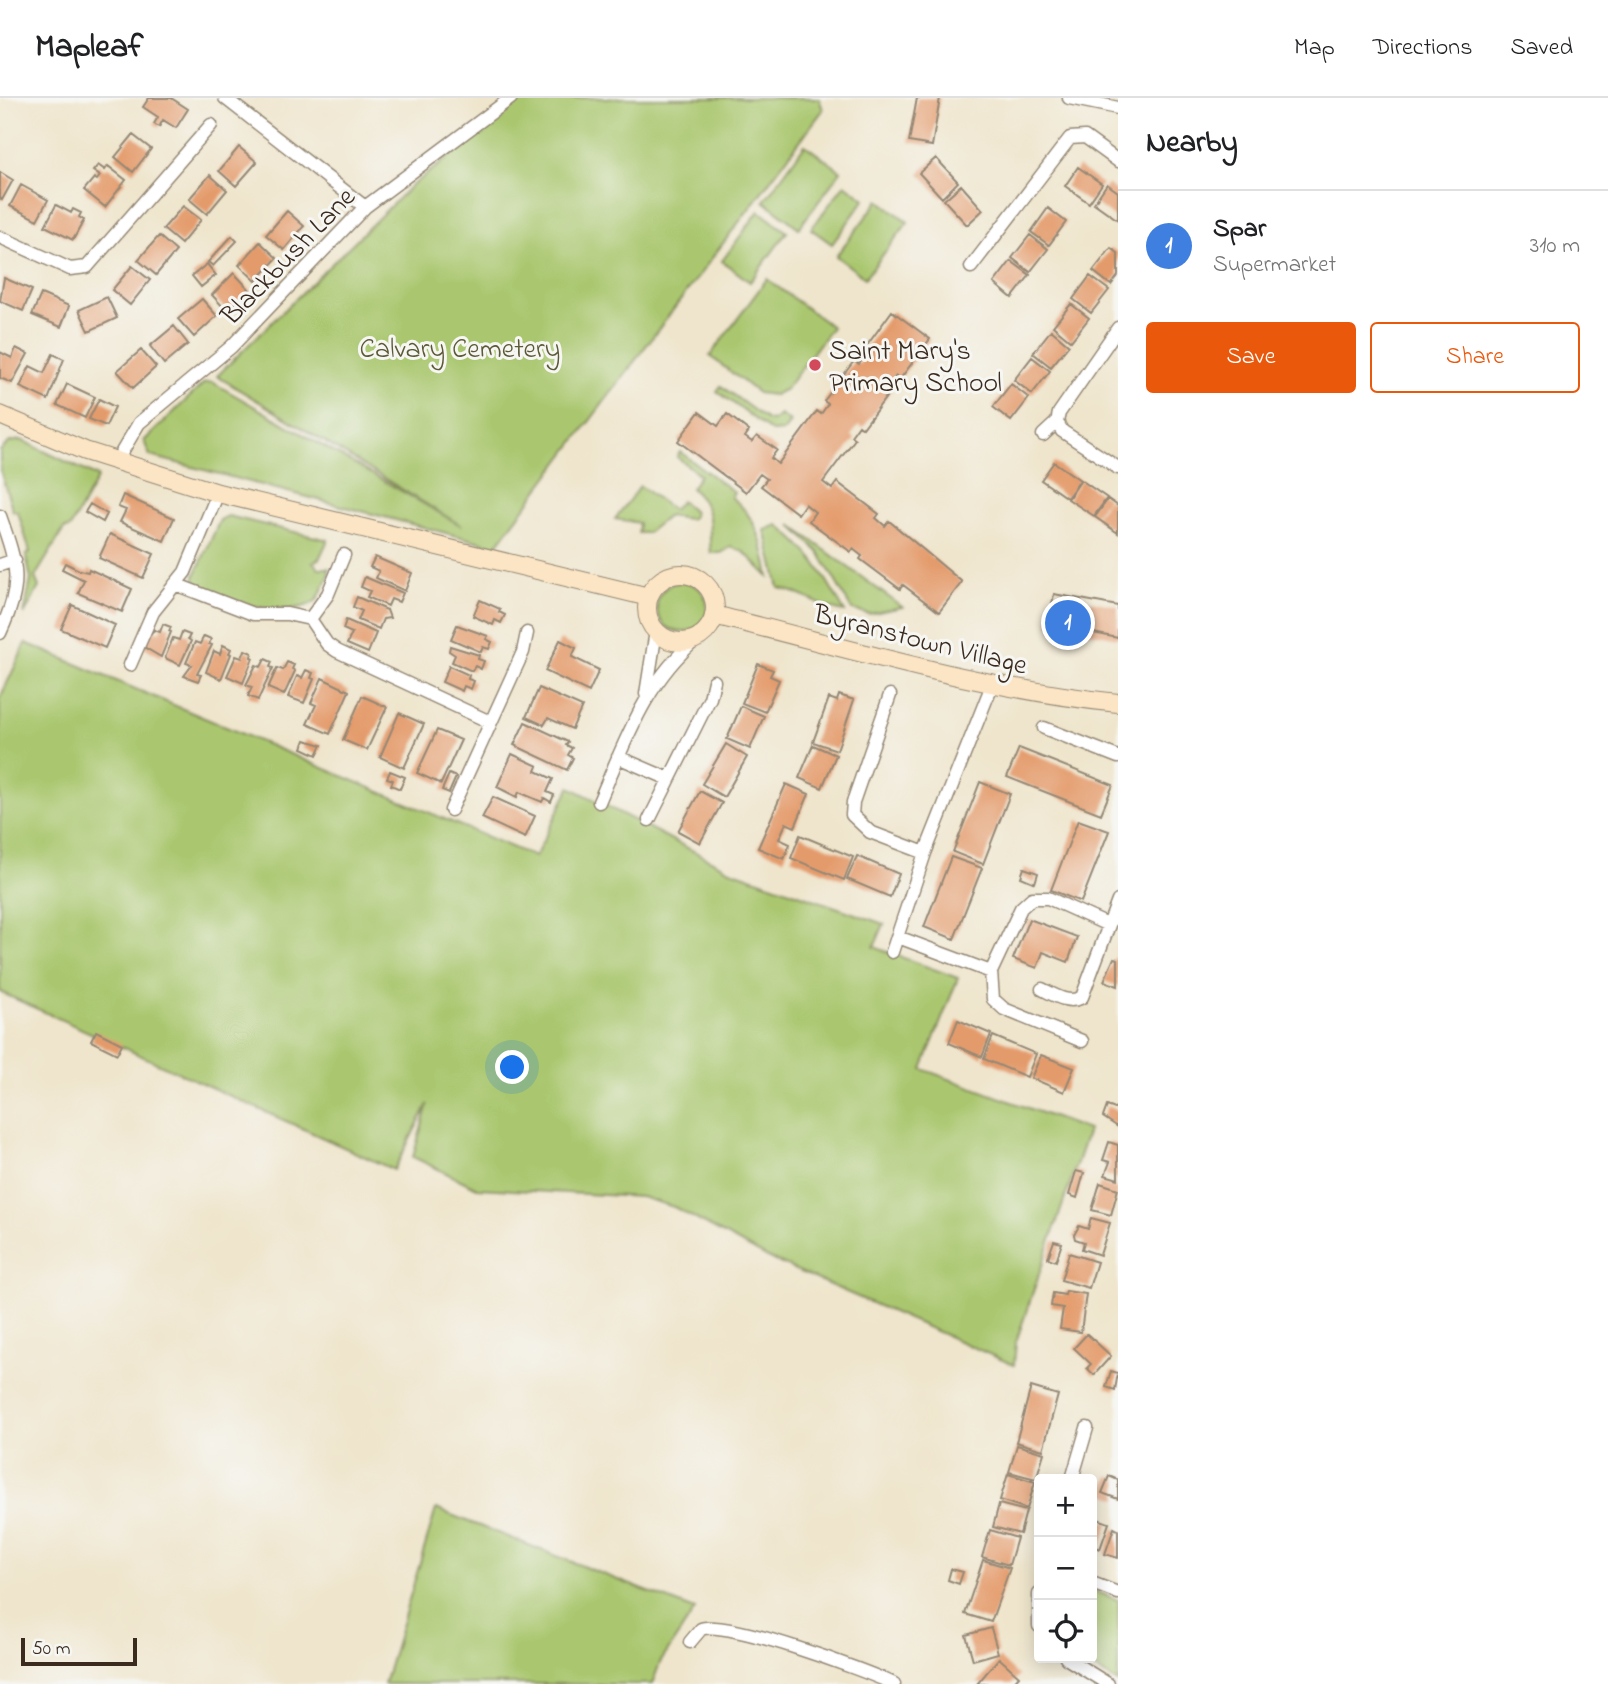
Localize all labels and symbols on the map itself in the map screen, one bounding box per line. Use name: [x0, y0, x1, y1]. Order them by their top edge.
street label: Blackbush Lane: [212, 179, 367, 337]
park label: Calvary Cemetery: [360, 330, 560, 371]
place label: Saint Mary's Primary School: [829, 332, 1002, 405]
marker: Saint Mary's Primary School: [807, 357, 823, 373]
street label: Byranstown Village: [808, 595, 1032, 688]
pin: 1: [1045, 597, 1091, 649]
your location: [495, 1050, 529, 1084]
scale bar: [21, 1635, 136, 1667]

